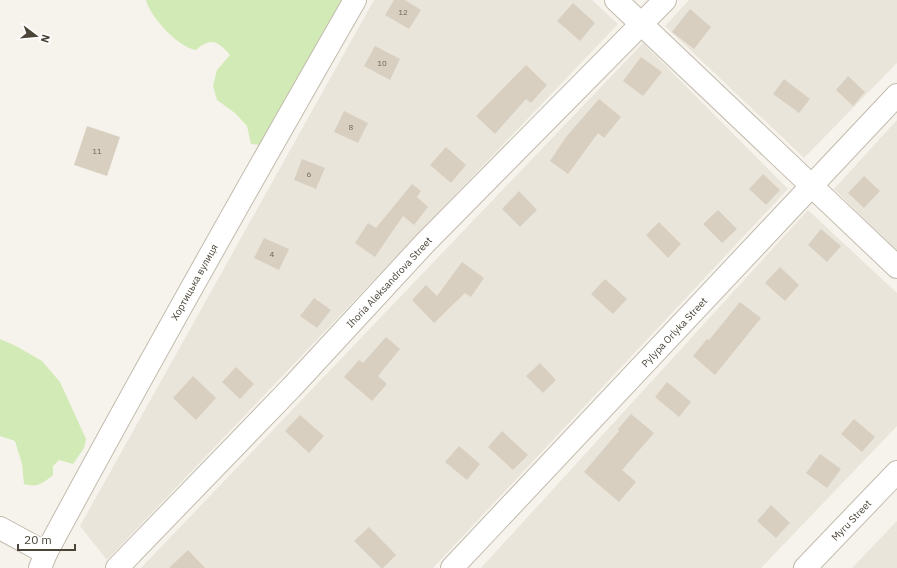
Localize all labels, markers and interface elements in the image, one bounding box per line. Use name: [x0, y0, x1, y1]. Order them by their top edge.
house number: 12: [398, 7, 408, 17]
north arrow: [16, 16, 56, 56]
text: N: [38, 33, 53, 45]
house number: 10: [377, 58, 387, 68]
house number: 8: [349, 122, 354, 132]
house number: 11: [92, 146, 102, 156]
house number: 6: [307, 169, 312, 179]
street label: Ihoria Aleksandrova Street: [344, 234, 435, 331]
street label: Хортицька вулиця: [168, 242, 221, 323]
house number: 4: [270, 249, 275, 259]
street label: Pylypa Orlyka Street: [639, 294, 710, 370]
street label: Myru Street: [829, 497, 875, 544]
scale bar: [18, 526, 75, 552]
text: 20 m: [24, 532, 52, 547]

